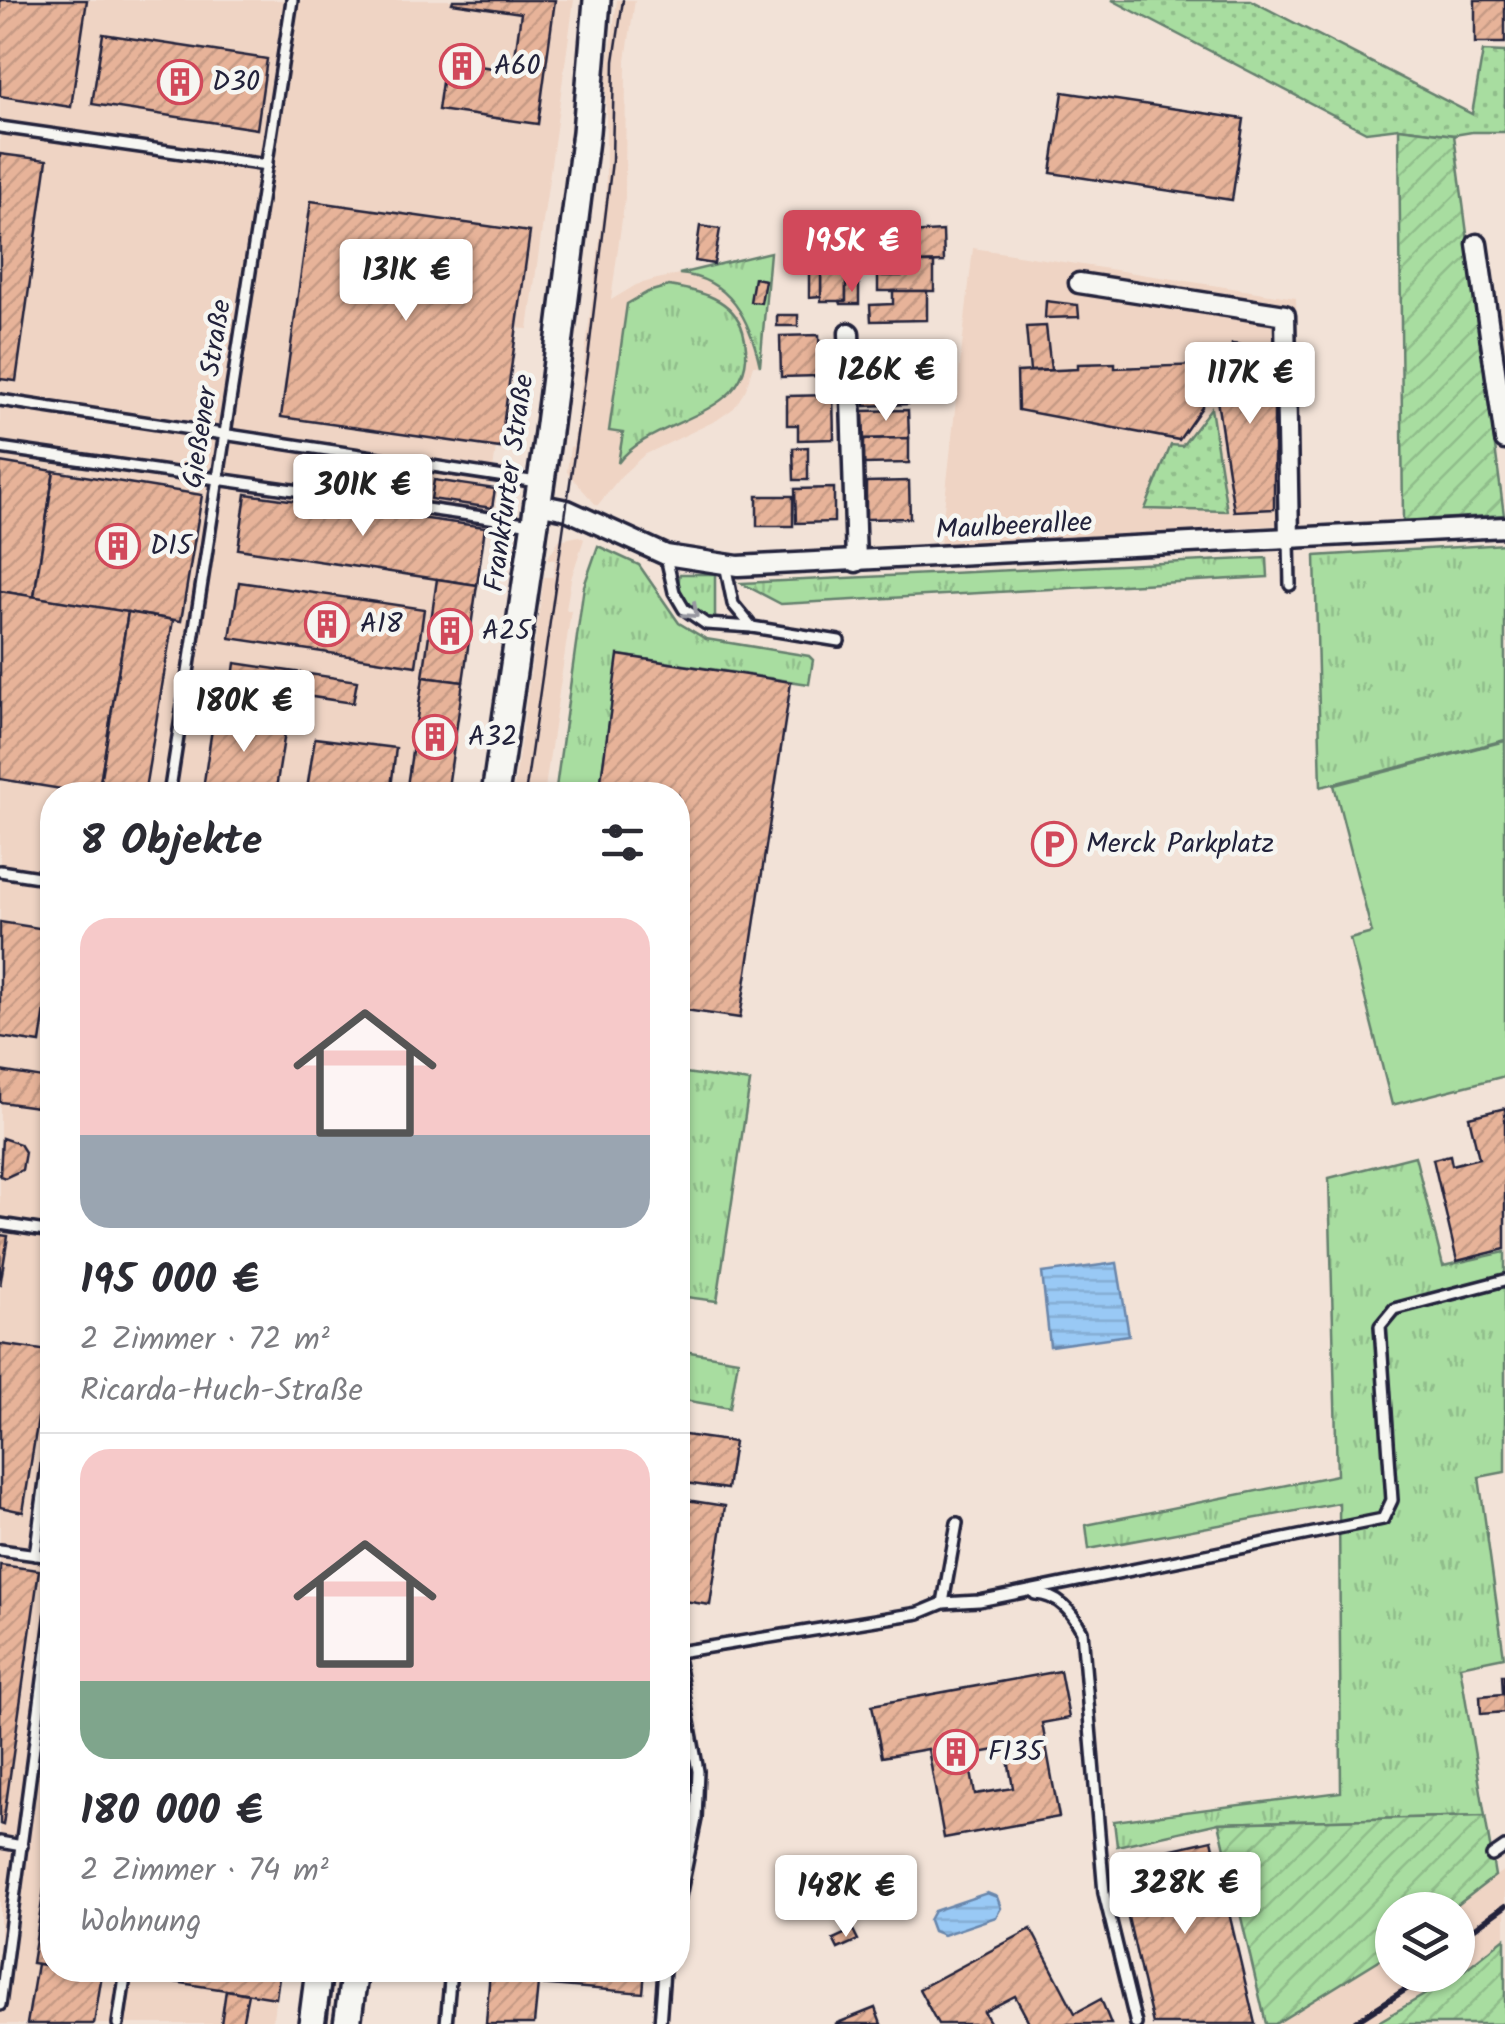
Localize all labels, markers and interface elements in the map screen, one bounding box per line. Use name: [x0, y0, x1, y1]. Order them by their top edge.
building icon: A60: [439, 43, 485, 89]
place label: A60: [494, 44, 541, 89]
building icon: D30: [157, 59, 203, 105]
place label: D30: [212, 60, 260, 105]
pin: 195K €: [771, 210, 933, 295]
text: 195K €: [805, 217, 899, 268]
pin: 131K €: [325, 239, 487, 324]
text: 131K €: [362, 246, 450, 297]
street label: Gießener Straße: [171, 296, 245, 492]
pin: 126K €: [805, 339, 967, 424]
pin: 117K €: [1169, 342, 1331, 427]
text: 126K €: [837, 346, 935, 397]
text: 117K €: [1207, 349, 1293, 400]
street label: Frankfurter Straße: [472, 371, 548, 595]
pin: 301K €: [282, 454, 444, 539]
text: 301K €: [315, 461, 411, 512]
street label: Maulbeerallee: [935, 500, 1094, 554]
building icon: D15: [95, 523, 141, 569]
place label: D15: [150, 524, 194, 569]
one-way arrow: [680, 600, 698, 618]
building icon: A18: [304, 601, 350, 647]
place label: A18: [360, 602, 403, 647]
building icon: A25: [427, 608, 473, 654]
place label: A25: [482, 609, 532, 654]
pin: 180K €: [163, 670, 325, 755]
text: 180K €: [196, 677, 292, 728]
building icon: A32: [412, 714, 458, 760]
place label: A32: [468, 715, 517, 760]
text: 8 Objekte: [80, 809, 262, 876]
icon: filters: [595, 815, 650, 870]
parking icon: Merck Parkplatz: [1031, 821, 1077, 867]
place label: Merck Parkplatz: [1086, 822, 1274, 867]
icon: home: [275, 983, 455, 1163]
text: 195 000 €: [80, 1248, 259, 1315]
text: 2 Zimmer · 72 m²: [80, 1315, 330, 1366]
text: Ricarda-Huch-Straße: [80, 1366, 363, 1417]
icon: home: [275, 1514, 455, 1694]
building icon: F135: [933, 1729, 979, 1775]
place label: F135: [988, 1730, 1044, 1775]
text: 180 000 €: [80, 1779, 263, 1846]
text: 2 Zimmer · 74 m²: [80, 1846, 329, 1897]
pin: 328K €: [1104, 1852, 1266, 1937]
pin: 148K €: [765, 1855, 927, 1940]
text: 328K €: [1132, 1859, 1238, 1910]
text: 148K €: [797, 1862, 895, 1913]
map controls: [1375, 1892, 1475, 1992]
button: layers: [1375, 1892, 1475, 1992]
text: Wohnung: [80, 1897, 201, 1948]

